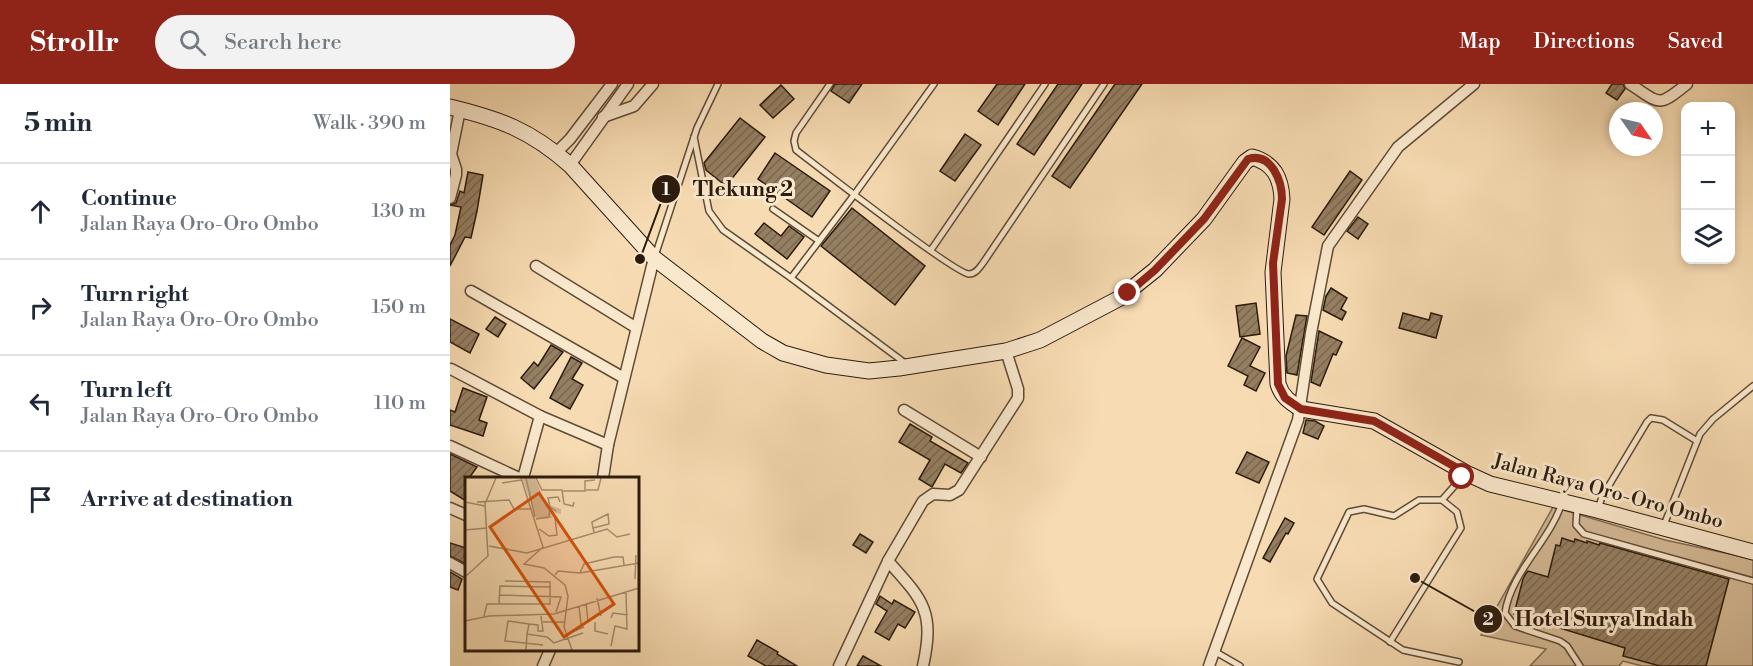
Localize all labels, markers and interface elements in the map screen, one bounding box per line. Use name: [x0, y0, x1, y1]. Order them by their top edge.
search box: [155, 15, 575, 69]
text: Strollr: [30, 25, 119, 60]
icon: search: [176, 26, 209, 59]
text: Search here: [224, 29, 342, 56]
text: Map: [1459, 29, 1501, 55]
text: Directions: [1534, 29, 1635, 55]
text: Saved: [1668, 29, 1723, 55]
north arrow: [1609, 102, 1663, 156]
map controls: [1681, 102, 1735, 264]
button: +: [1681, 102, 1735, 156]
text: 5 min: [24, 107, 92, 139]
text: Walk · 390 m: [313, 111, 426, 136]
button: −: [1681, 156, 1735, 210]
callout: Tlekung 2: [651, 169, 806, 208]
text: Tlekung 2: [693, 177, 793, 203]
text: 1: [662, 178, 671, 201]
text: Continue: [81, 185, 177, 212]
icon: ahead: [24, 195, 57, 228]
text: 130 m: [371, 199, 426, 224]
button: layers: [1681, 210, 1735, 264]
text: Jalan Raya Oro-Oro Ombo: [81, 212, 319, 237]
route end: [1114, 279, 1140, 305]
text: Turn right: [81, 281, 189, 308]
icon: right: [24, 291, 57, 324]
text: 150 m: [371, 295, 426, 320]
text: Jalan Raya Oro-Oro Ombo: [81, 308, 319, 333]
text: Turn left: [81, 377, 172, 404]
icon: left: [24, 387, 57, 420]
text: 110 m: [374, 391, 426, 416]
text: Jalan Raya Oro-Oro Ombo: [81, 404, 319, 429]
street label: Jalan Raya Oro-Oro Ombo: [1489, 449, 1726, 535]
route start: [1448, 463, 1474, 489]
inset map: [465, 477, 639, 651]
icon: arrive: [24, 483, 57, 516]
text: Arrive at destination: [81, 486, 293, 513]
callout: Hotel Surya Indah: [1473, 599, 1705, 638]
text: Hotel Surya Indah: [1515, 607, 1693, 633]
text: 2: [1482, 608, 1494, 631]

